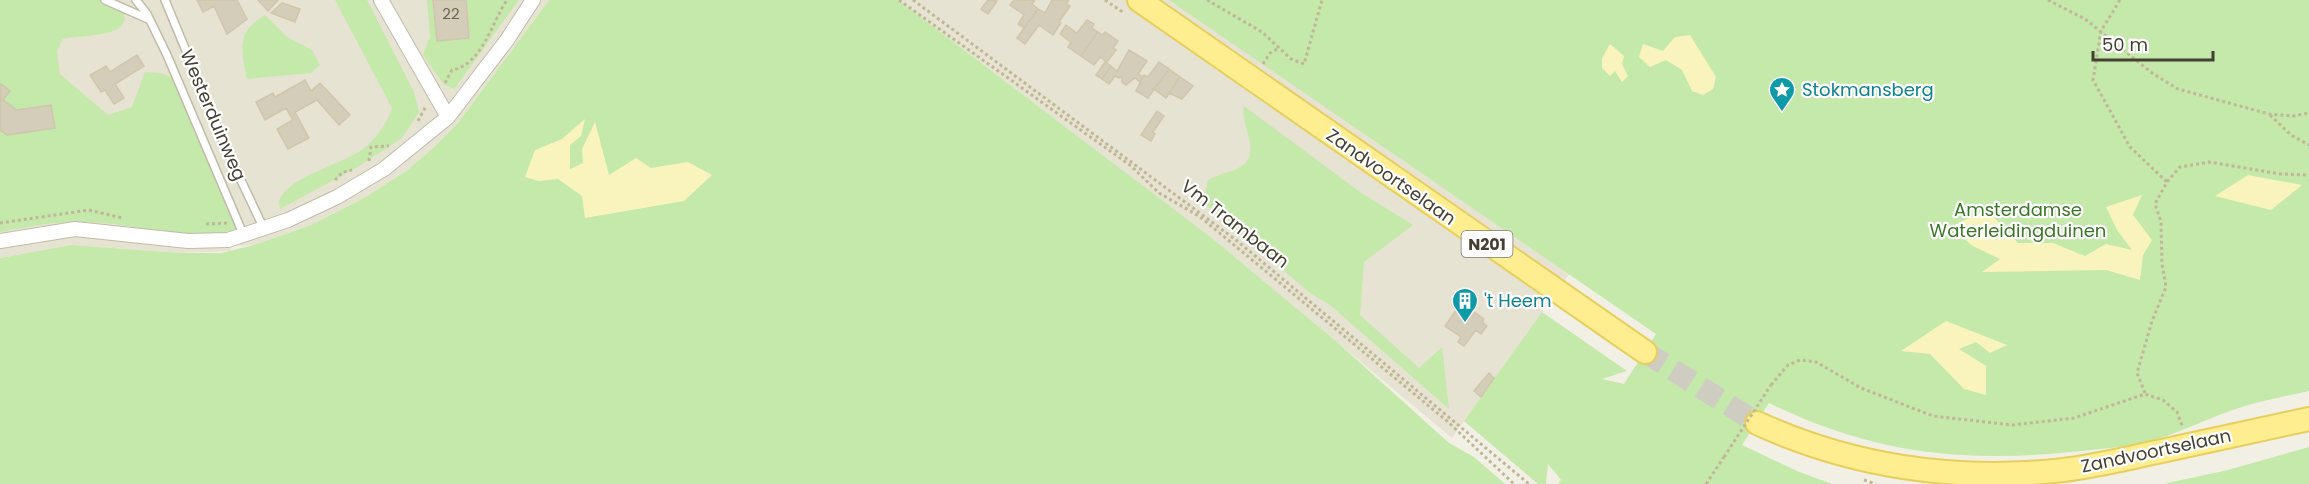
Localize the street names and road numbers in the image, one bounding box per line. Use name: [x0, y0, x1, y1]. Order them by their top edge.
street label: Westerduinweg: [175, 45, 252, 184]
street label: Zandvoortselaan: [1322, 123, 1461, 231]
street label: Vm Trambaan: [1176, 174, 1295, 274]
road number: N201: [1462, 231, 1512, 257]
street label: Zandvoortselaan: [2079, 422, 2233, 479]

